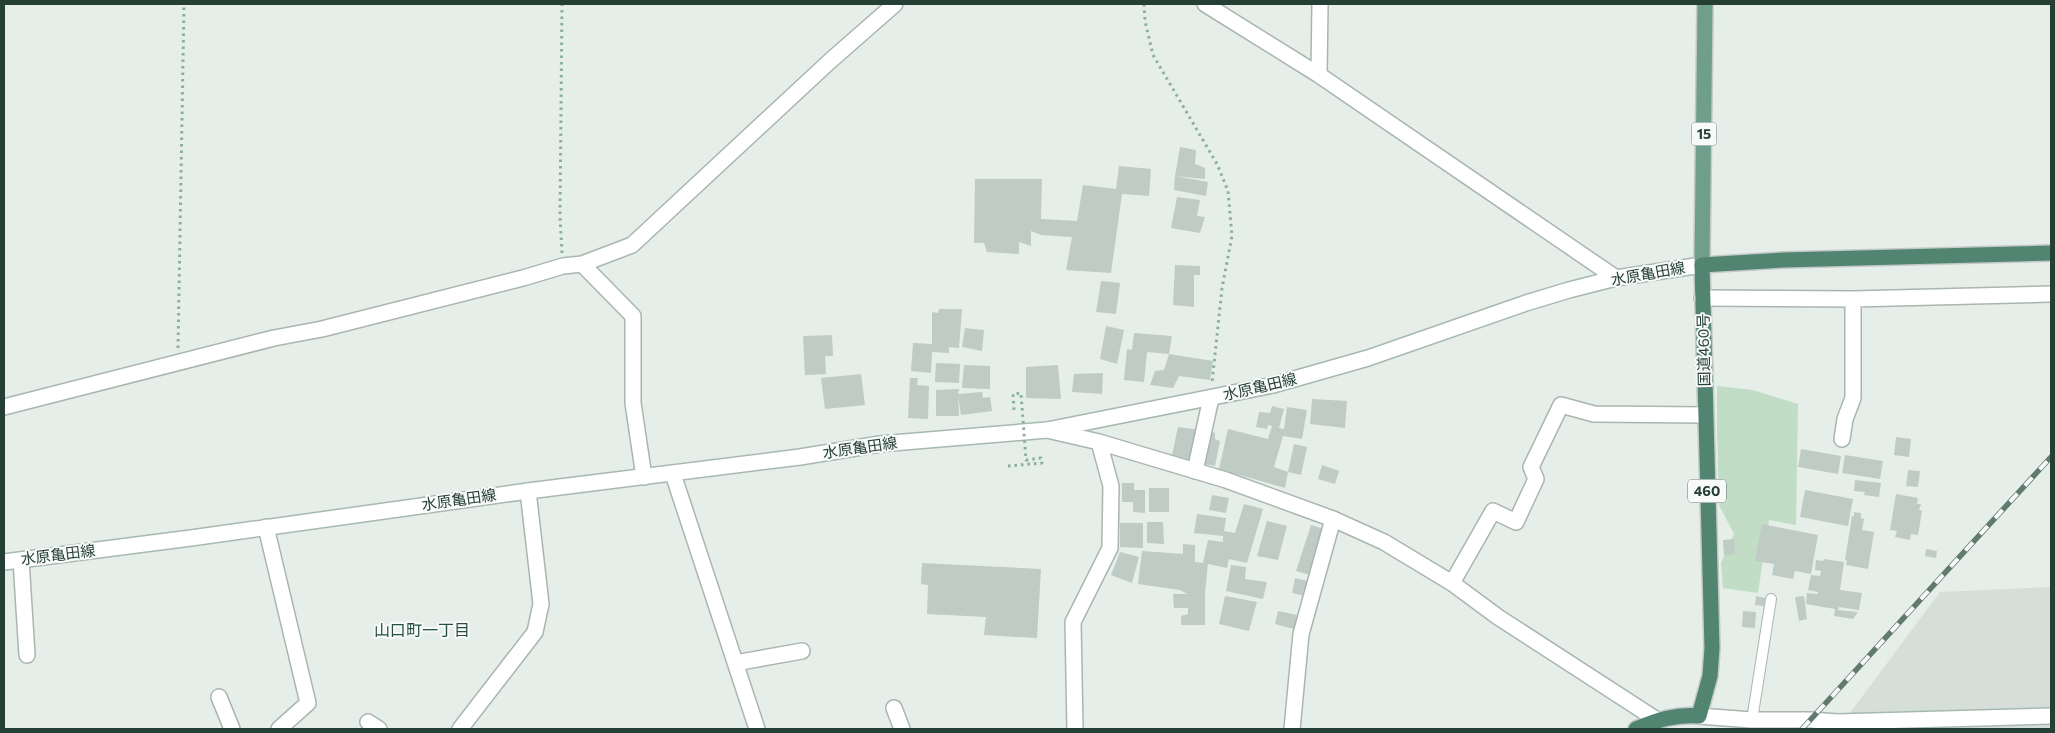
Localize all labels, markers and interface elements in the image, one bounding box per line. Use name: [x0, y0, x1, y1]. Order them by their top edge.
road number: 15: [1692, 122, 1716, 146]
street label: 水原亀田線: [1609, 258, 1686, 288]
street label: 国道460号: [1693, 313, 1713, 387]
street label: 水原亀田線: [1221, 369, 1298, 403]
street label: 水原亀田線: [821, 433, 898, 461]
road number: 460: [1688, 480, 1726, 502]
street label: 水原亀田線: [420, 485, 497, 513]
street label: 水原亀田線: [20, 541, 96, 568]
district label: 山口町一丁目: [374, 620, 470, 639]

